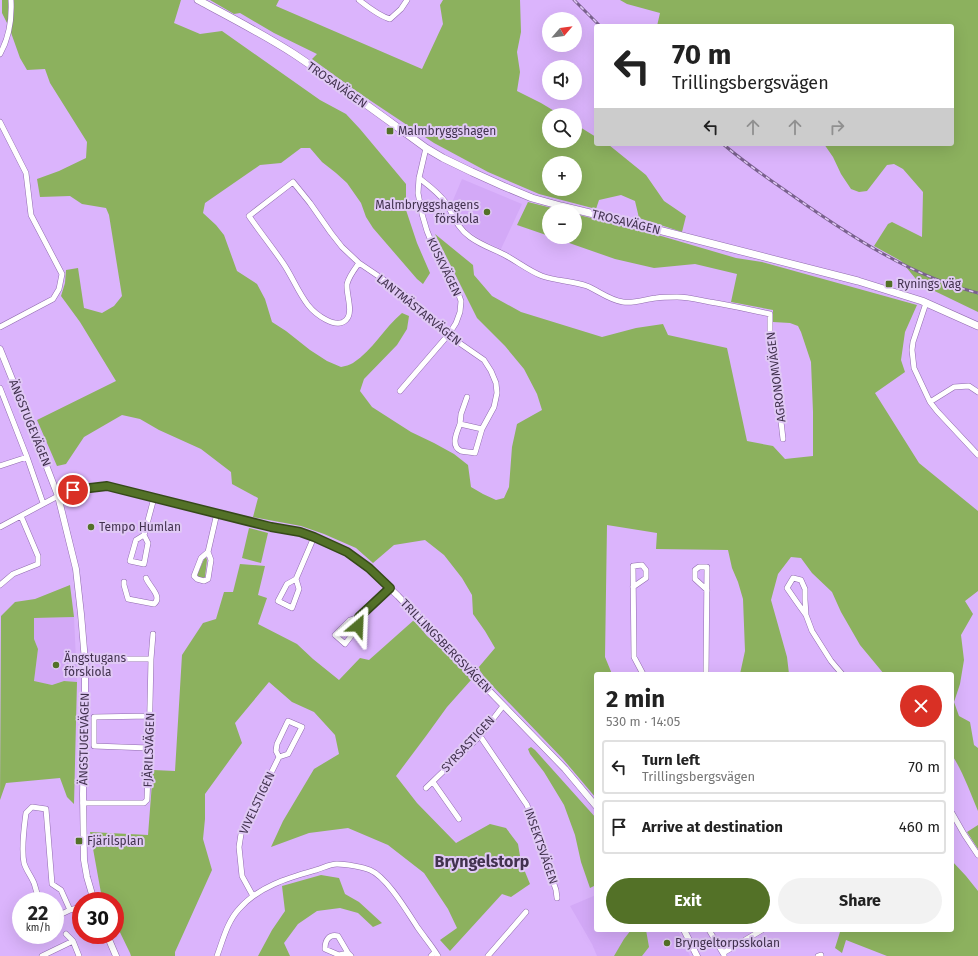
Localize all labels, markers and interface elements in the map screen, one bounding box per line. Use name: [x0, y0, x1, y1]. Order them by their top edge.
north arrow: [542, 12, 582, 52]
map controls: [542, 12, 582, 244]
text: 70 m: [672, 38, 731, 71]
icon: left: [606, 40, 658, 92]
street label: TROSAVÄGEN: [304, 58, 370, 111]
button: sound: [542, 60, 582, 100]
text: Trillingsbergsvägen: [672, 72, 829, 94]
button: search: [542, 108, 582, 148]
icon: left: [700, 116, 722, 138]
icon: ahead: [742, 116, 764, 138]
icon: ahead: [784, 116, 806, 138]
icon: right: [826, 116, 848, 138]
place label: Malmbryggshagen: [398, 124, 496, 138]
marker: Malmbryggshagen: [385, 126, 395, 136]
button: +: [542, 156, 582, 196]
place label: Malmbryggshagens förskola: [375, 198, 479, 226]
button: −: [542, 204, 582, 244]
street label: TROSAVÄGEN: [590, 206, 662, 237]
marker: Malmbryggshagens förskola: [482, 207, 492, 217]
street label: KUSKVÄGEN: [424, 235, 465, 299]
street label: LANTMÄSTARVÄGEN: [374, 271, 465, 348]
place label: Rynings väg: [897, 277, 962, 291]
marker: Rynings väg: [884, 279, 894, 289]
street label: AGRONOMVÄGEN: [763, 331, 788, 423]
street label: ÄNGSTUGEVÄGEN: [6, 377, 55, 469]
pin: [56, 473, 90, 507]
icon: arrive: [62, 479, 84, 501]
place label: Tempo Humlan: [99, 520, 181, 534]
marker: Tempo Humlan: [86, 522, 96, 532]
street label: TRILLINGSBERGSVÄGEN: [398, 595, 495, 696]
position arrow: [337, 605, 379, 647]
place label: Ängstugans förskiola: [64, 650, 127, 679]
marker: Ängstugans förskiola: [51, 660, 61, 670]
text: 2 min: [606, 685, 665, 713]
button: close: [900, 685, 942, 727]
street label: ÄNGSTUGEVÄGEN: [75, 693, 92, 785]
street label: FJÄRILSVÄGEN: [140, 712, 157, 788]
street label: SYRSASTIGEN: [438, 713, 498, 775]
text: 530 m · 14:05: [606, 714, 680, 729]
text: Turn left: [642, 751, 700, 769]
icon: left: [608, 756, 630, 778]
text: 70 m: [908, 758, 940, 776]
text: Trillingsbergsvägen: [642, 769, 755, 784]
street label: VIVELSTIGEN: [236, 770, 278, 836]
street label: INSEKTSVÄGEN: [521, 806, 562, 886]
icon: arrive: [608, 816, 630, 838]
text: Arrive at destination: [642, 818, 783, 836]
text: 460 m: [899, 818, 940, 836]
place label: Fjärilsplan: [87, 834, 144, 848]
marker: Fjärilsplan: [74, 836, 84, 846]
district label: Bryngelstorp: [435, 852, 529, 871]
button: Exit: [606, 878, 770, 924]
button: Share: [778, 878, 942, 924]
speed limit sign: 30: [72, 892, 124, 944]
text: 22: [28, 901, 48, 925]
text: km/h: [26, 922, 50, 934]
place label: Bryngeltorpsskolan: [675, 936, 780, 950]
marker: Bryngeltorpsskolan: [662, 938, 672, 948]

